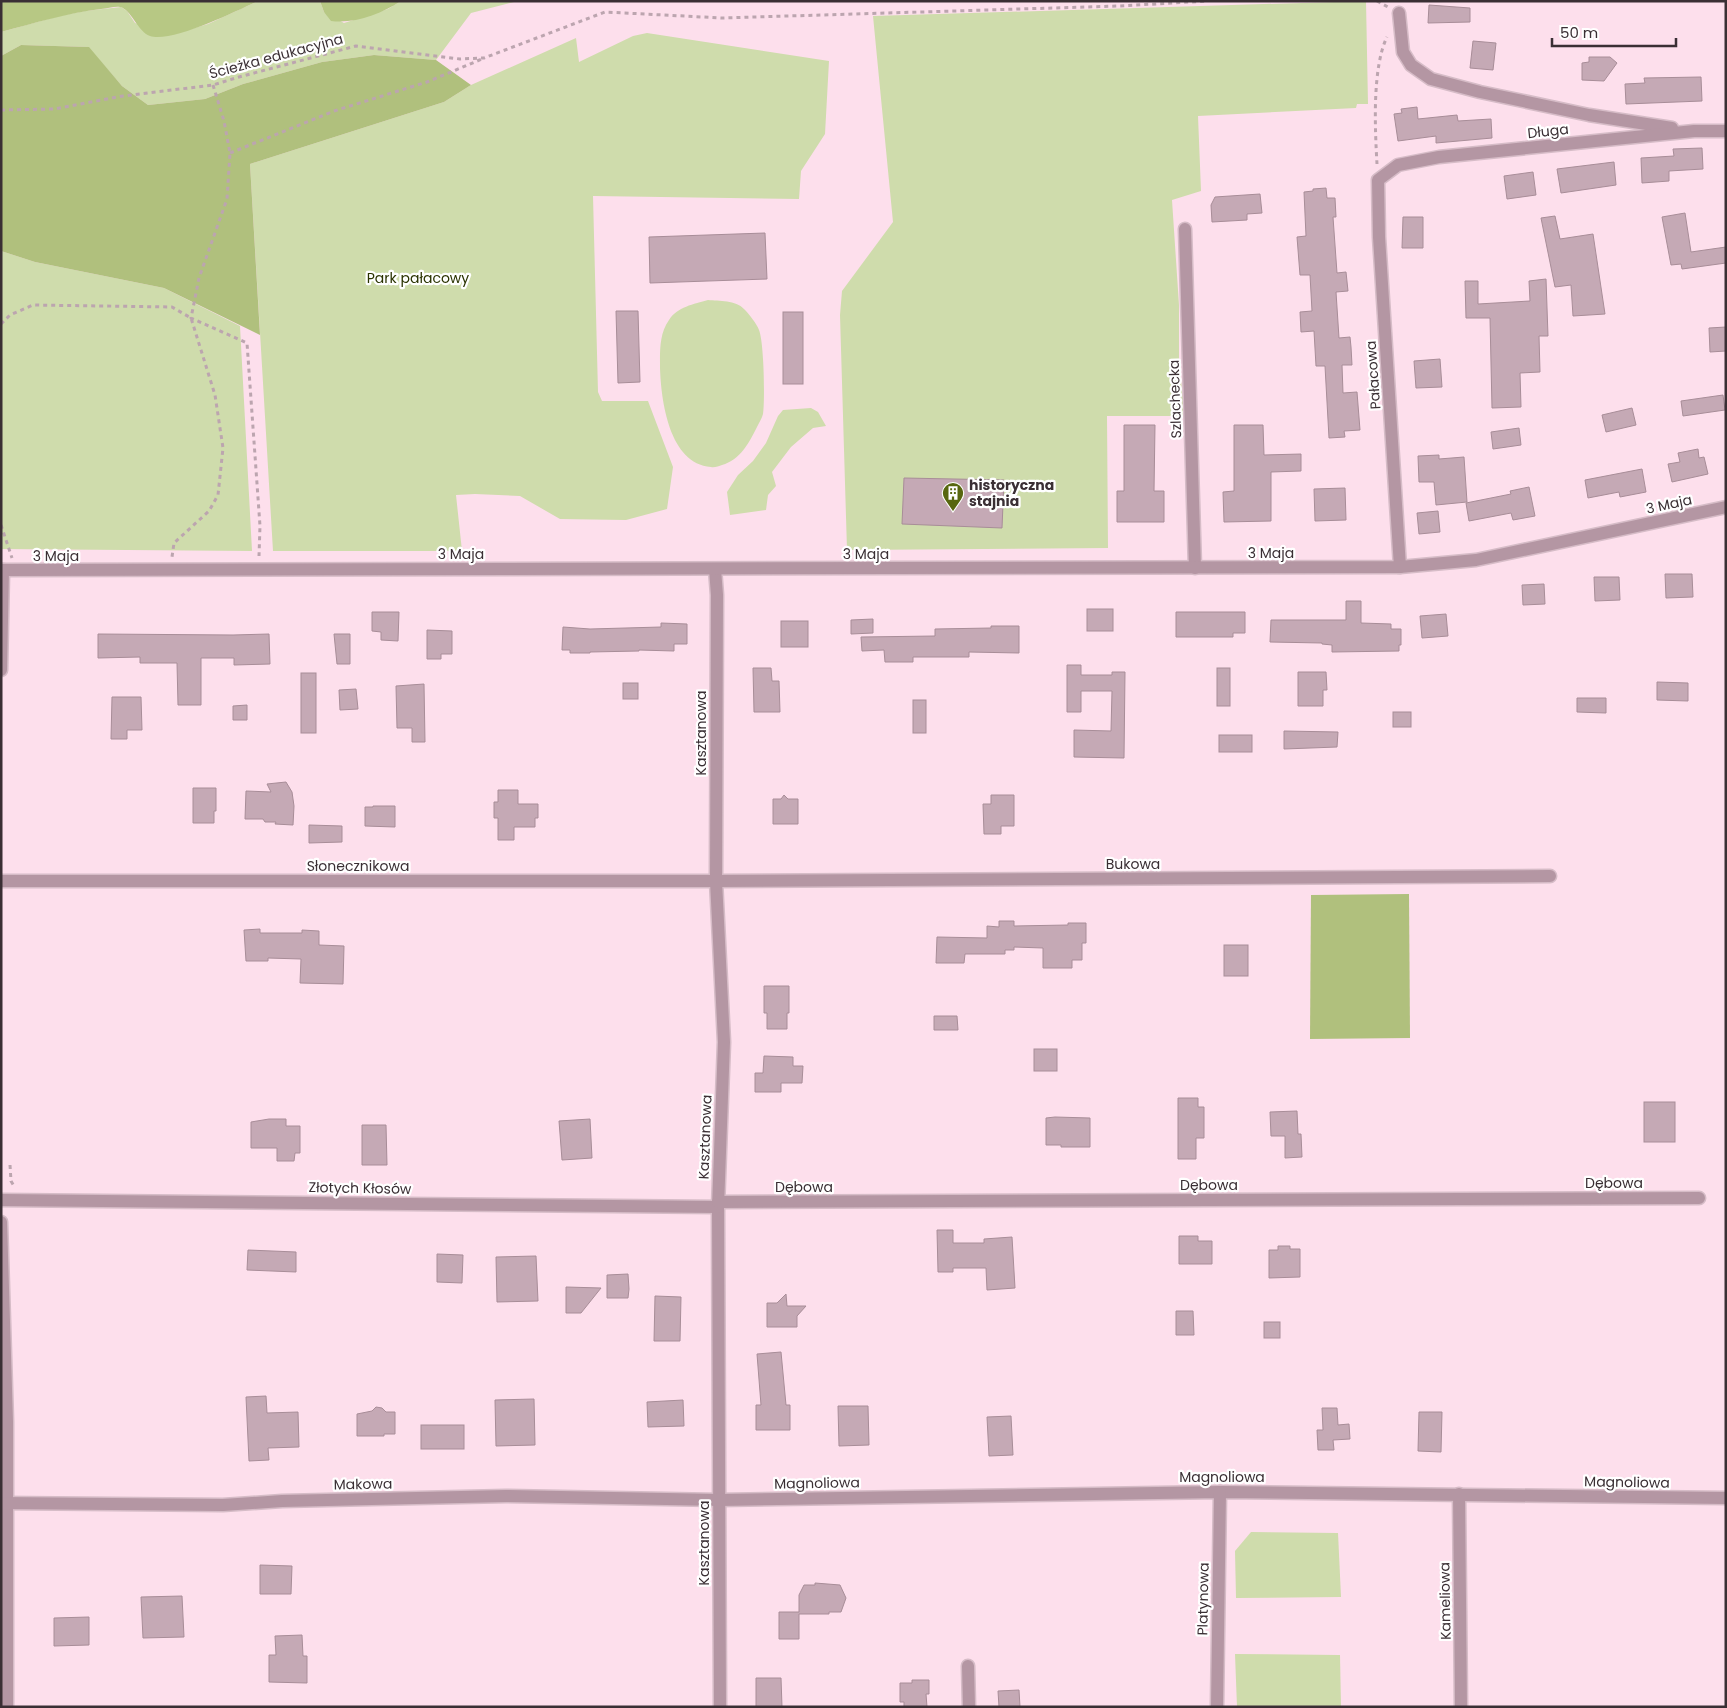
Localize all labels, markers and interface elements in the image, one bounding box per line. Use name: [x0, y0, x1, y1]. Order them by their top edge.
scale bar: [1552, 15, 1676, 47]
text: 50 m: [1560, 22, 1598, 43]
street label: Ścieżka edukacyjna: [207, 29, 345, 83]
street label: Długa: [1526, 119, 1570, 143]
park label: Park pałacowy: [367, 268, 469, 288]
street label: Pałacowa: [1361, 340, 1385, 410]
street label: Szlachecka: [1164, 359, 1186, 439]
place label: historyczna stajnia: [969, 475, 1054, 511]
building icon: historyczna stajnia: [941, 481, 965, 512]
street label: 3 Maja: [1644, 489, 1694, 519]
street label: 3 Maja: [1248, 543, 1294, 563]
street label: 3 Maja: [438, 544, 484, 564]
street label: 3 Maja: [843, 544, 889, 564]
street label: 3 Maja: [33, 546, 79, 566]
street label: Kasztanowa: [691, 691, 711, 775]
street label: Bukowa: [1106, 854, 1160, 874]
street label: Słonecznikowa: [307, 856, 409, 876]
street label: Kasztanowa: [694, 1094, 716, 1180]
street label: Dębowa: [1585, 1173, 1643, 1193]
street label: Dębowa: [1180, 1175, 1238, 1195]
street label: Złotych Kłosów: [308, 1177, 412, 1199]
street label: Dębowa: [775, 1177, 833, 1197]
street label: Magnoliowa: [1179, 1467, 1265, 1487]
street label: Magnoliowa: [1584, 1471, 1670, 1493]
street label: Magnoliowa: [774, 1472, 860, 1494]
street label: Makowa: [334, 1473, 392, 1495]
street label: Kasztanowa: [694, 1501, 714, 1585]
street label: Platynowa: [1192, 1562, 1214, 1636]
street label: Kameliowa: [1434, 1562, 1456, 1640]

